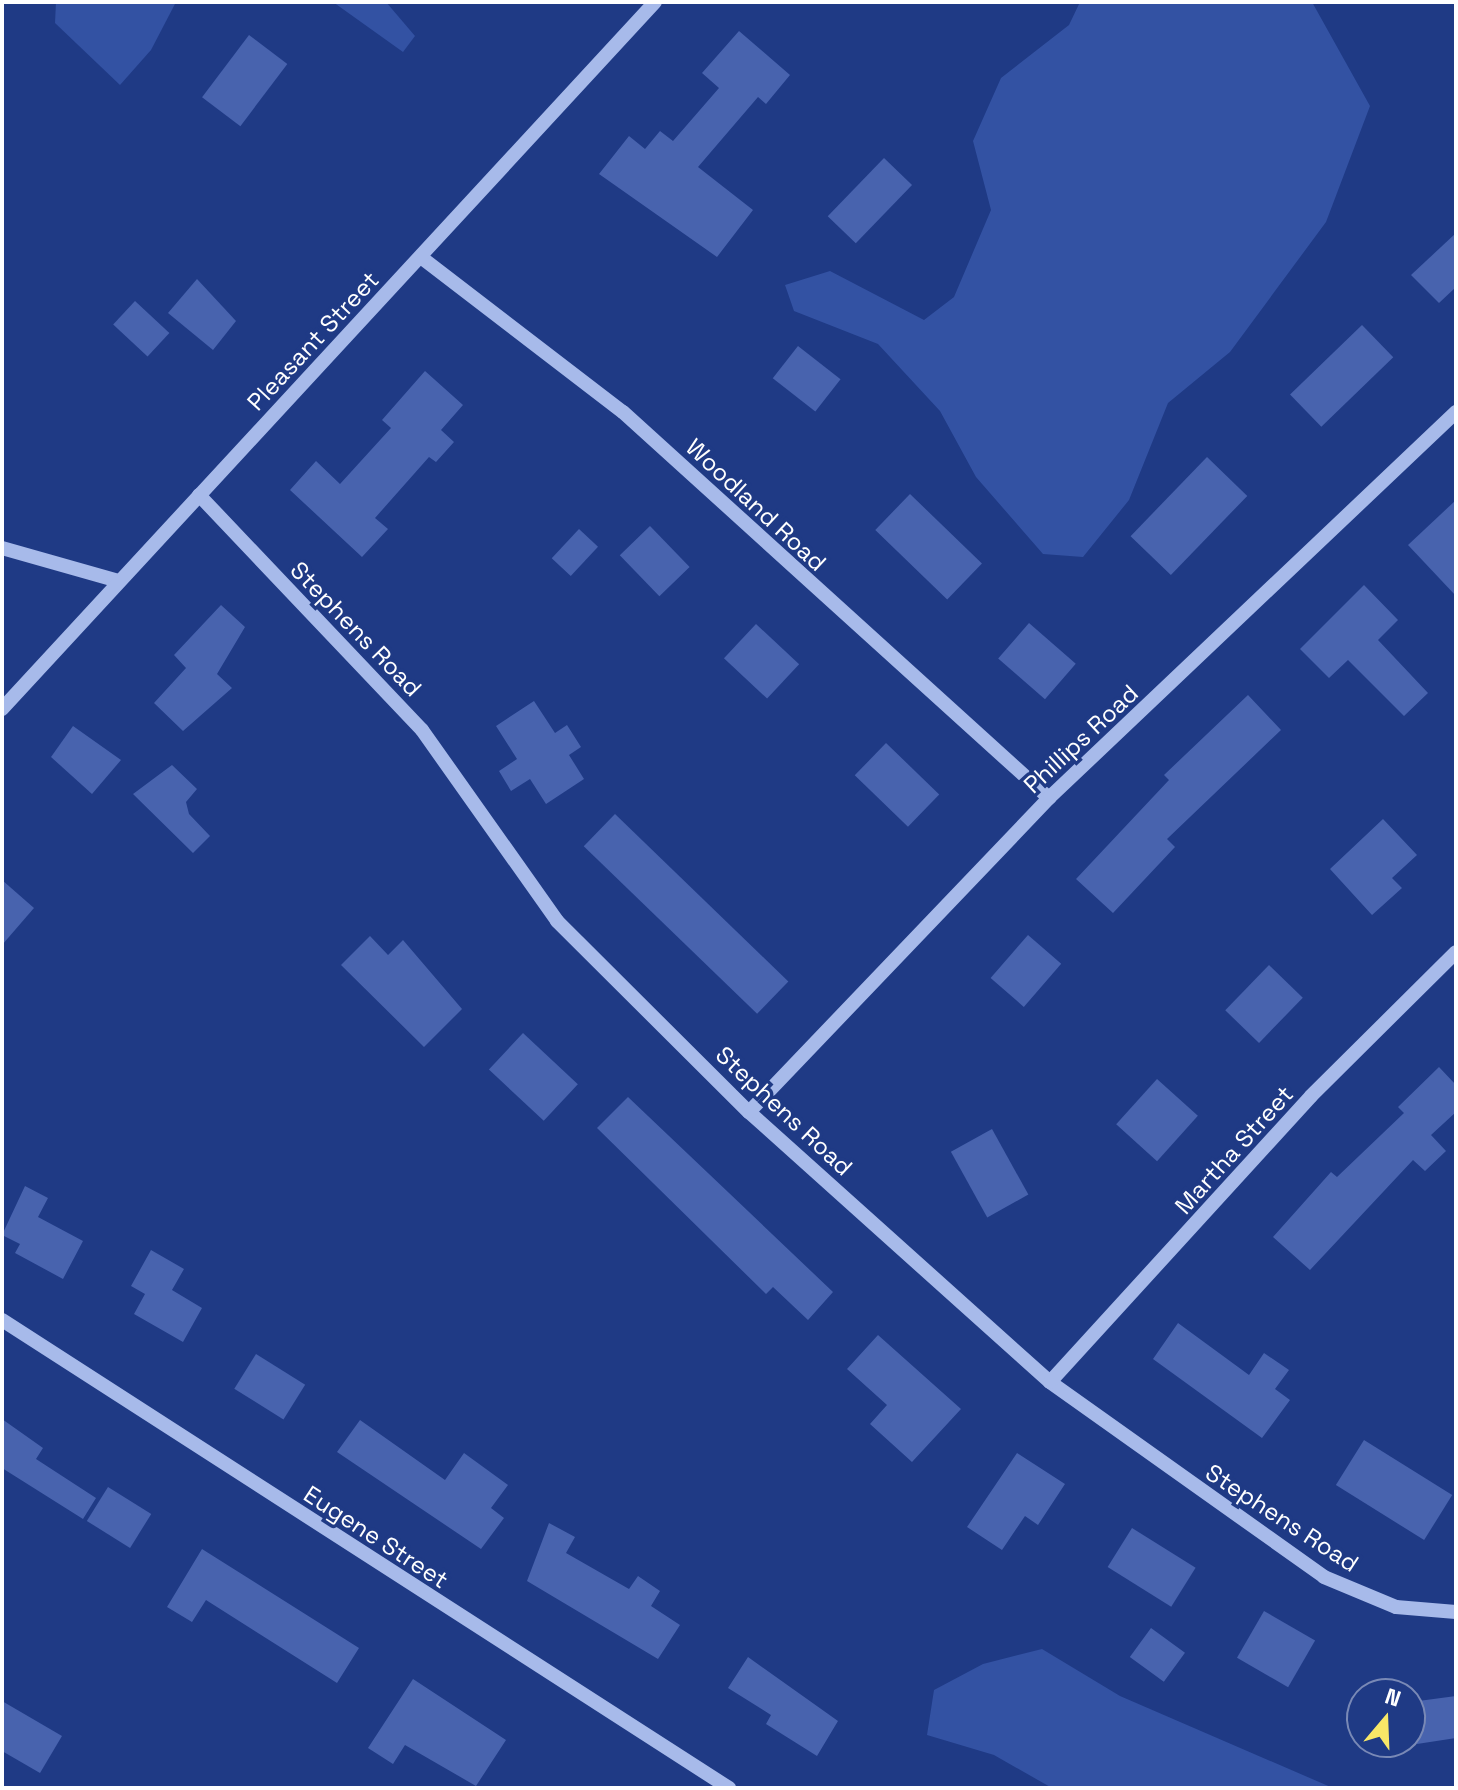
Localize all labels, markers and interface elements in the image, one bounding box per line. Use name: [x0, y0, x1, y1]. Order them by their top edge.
street label: Pleasant Street: [241, 266, 385, 416]
street label: Woodland Road: [680, 433, 832, 577]
street label: Stephens Road: [284, 556, 428, 702]
street label: Phillips Road: [1018, 679, 1144, 799]
street label: Stephens Road: [710, 1040, 858, 1182]
street label: Martha Street: [1169, 1080, 1299, 1220]
street label: Stephens Road: [1200, 1458, 1364, 1578]
street label: Eugene Street: [298, 1480, 454, 1594]
north arrow: [1346, 1678, 1426, 1758]
text: N: [1382, 1682, 1405, 1713]

